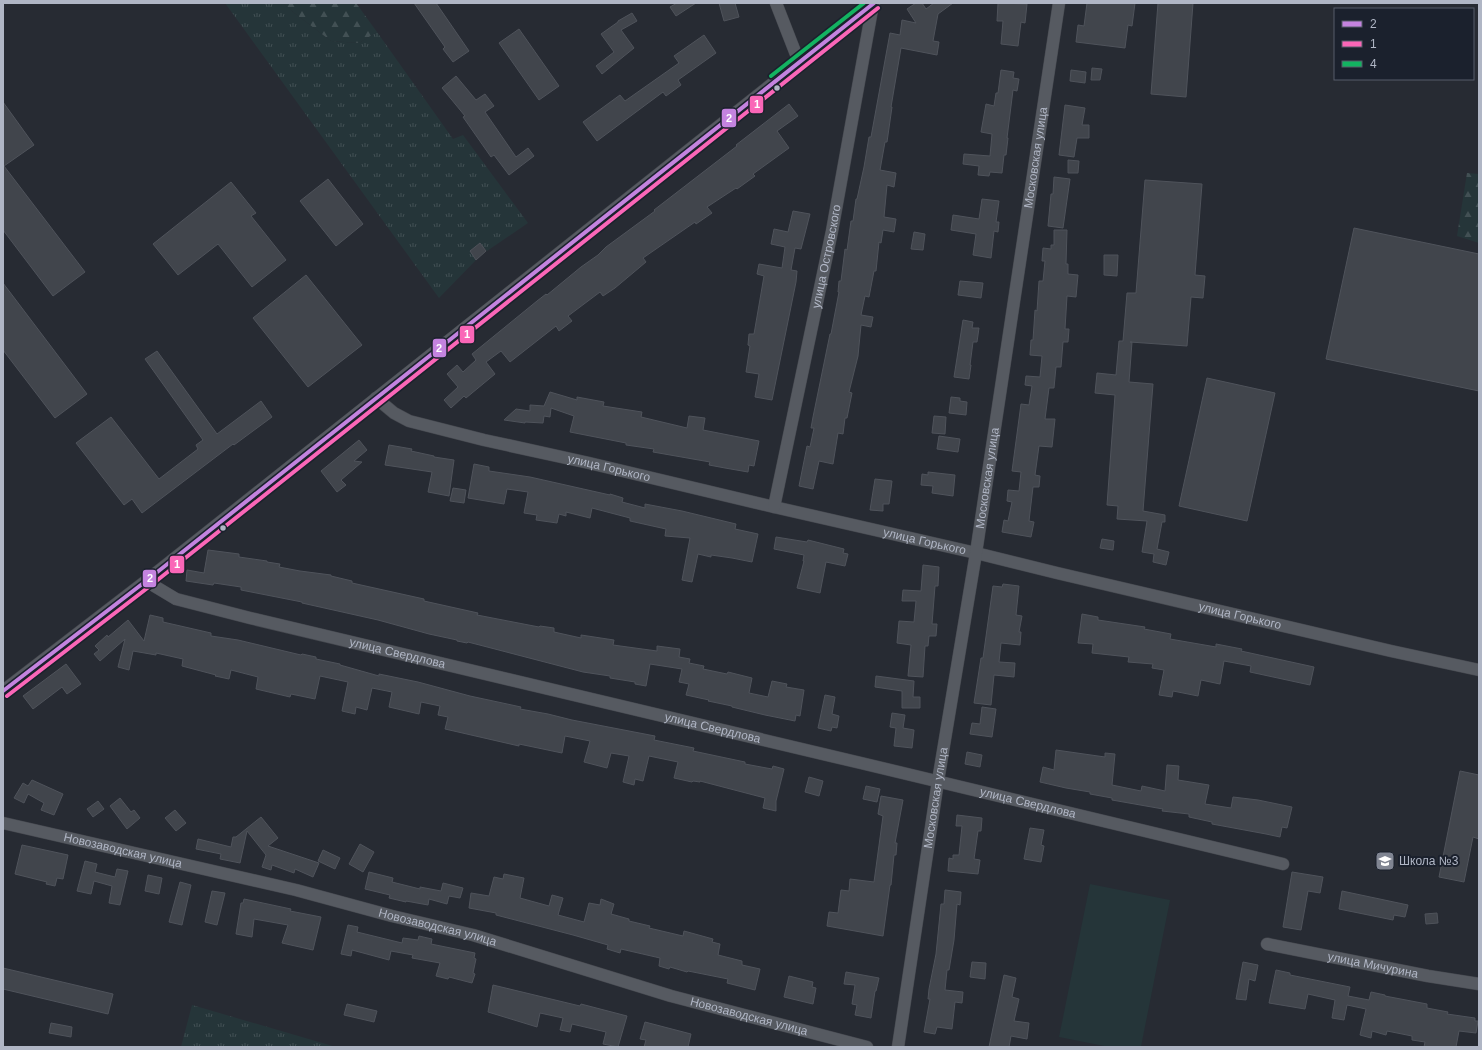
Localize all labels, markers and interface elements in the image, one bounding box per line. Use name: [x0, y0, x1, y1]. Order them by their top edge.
legend: [1334, 8, 1474, 80]
text: 2: [1370, 17, 1377, 31]
text: 1: [1370, 37, 1377, 51]
text: 4: [1370, 57, 1377, 71]
unlabelled marker: [772, 83, 782, 93]
line badge: 1: [749, 95, 764, 114]
text: 1: [754, 98, 760, 110]
street label: Московская улица: [1021, 106, 1050, 209]
line badge: 2: [721, 108, 737, 128]
text: 2: [726, 112, 732, 124]
street label: улица Островского: [809, 203, 844, 310]
line badge: 1: [459, 325, 475, 344]
text: 1: [464, 328, 470, 340]
line badge: 2: [432, 338, 447, 358]
text: 2: [436, 342, 442, 354]
street label: Московская улица: [973, 426, 1002, 530]
street label: улица Горького: [566, 452, 652, 484]
unlabelled marker: [218, 523, 228, 533]
street label: улица Горького: [882, 525, 968, 558]
line badge: 1: [169, 555, 185, 574]
text: 1: [174, 558, 180, 570]
line badge: 2: [142, 569, 157, 588]
text: 2: [147, 572, 153, 584]
street label: улица Горького: [1197, 599, 1283, 632]
street label: улица Свердлова: [348, 635, 447, 671]
street label: улица Свердлова: [663, 710, 762, 746]
street label: Московская улица: [921, 746, 951, 849]
street label: улица Свердлова: [979, 785, 1078, 821]
street label: Новозаводская улица: [62, 830, 184, 871]
school or university icon: Школа №3: [1374, 850, 1396, 872]
place label: Школа №3: [1399, 854, 1459, 868]
street label: Новозаводская улица: [377, 906, 499, 949]
street label: улица Мичурина: [1326, 949, 1420, 981]
street label: Новозаводская улица: [689, 994, 810, 1038]

